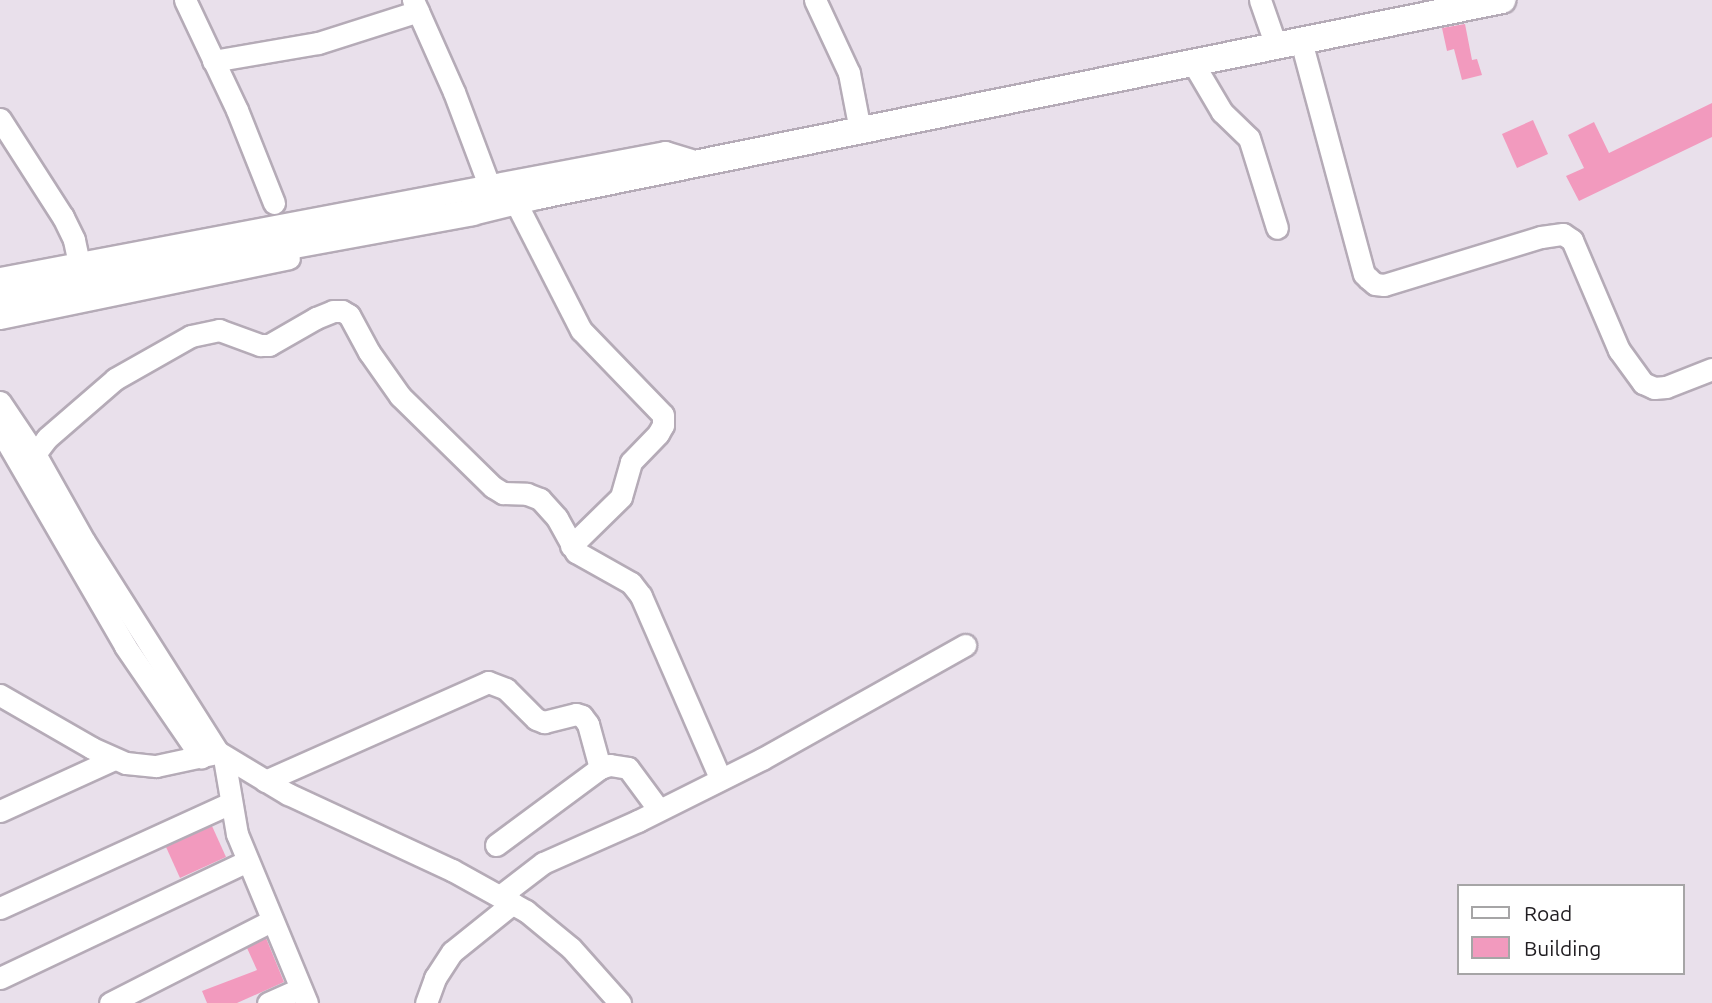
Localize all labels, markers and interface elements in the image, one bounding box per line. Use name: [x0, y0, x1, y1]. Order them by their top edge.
legend: [1456, 884, 1684, 975]
text: Road: [1524, 901, 1572, 925]
text: Building: [1524, 936, 1601, 960]

